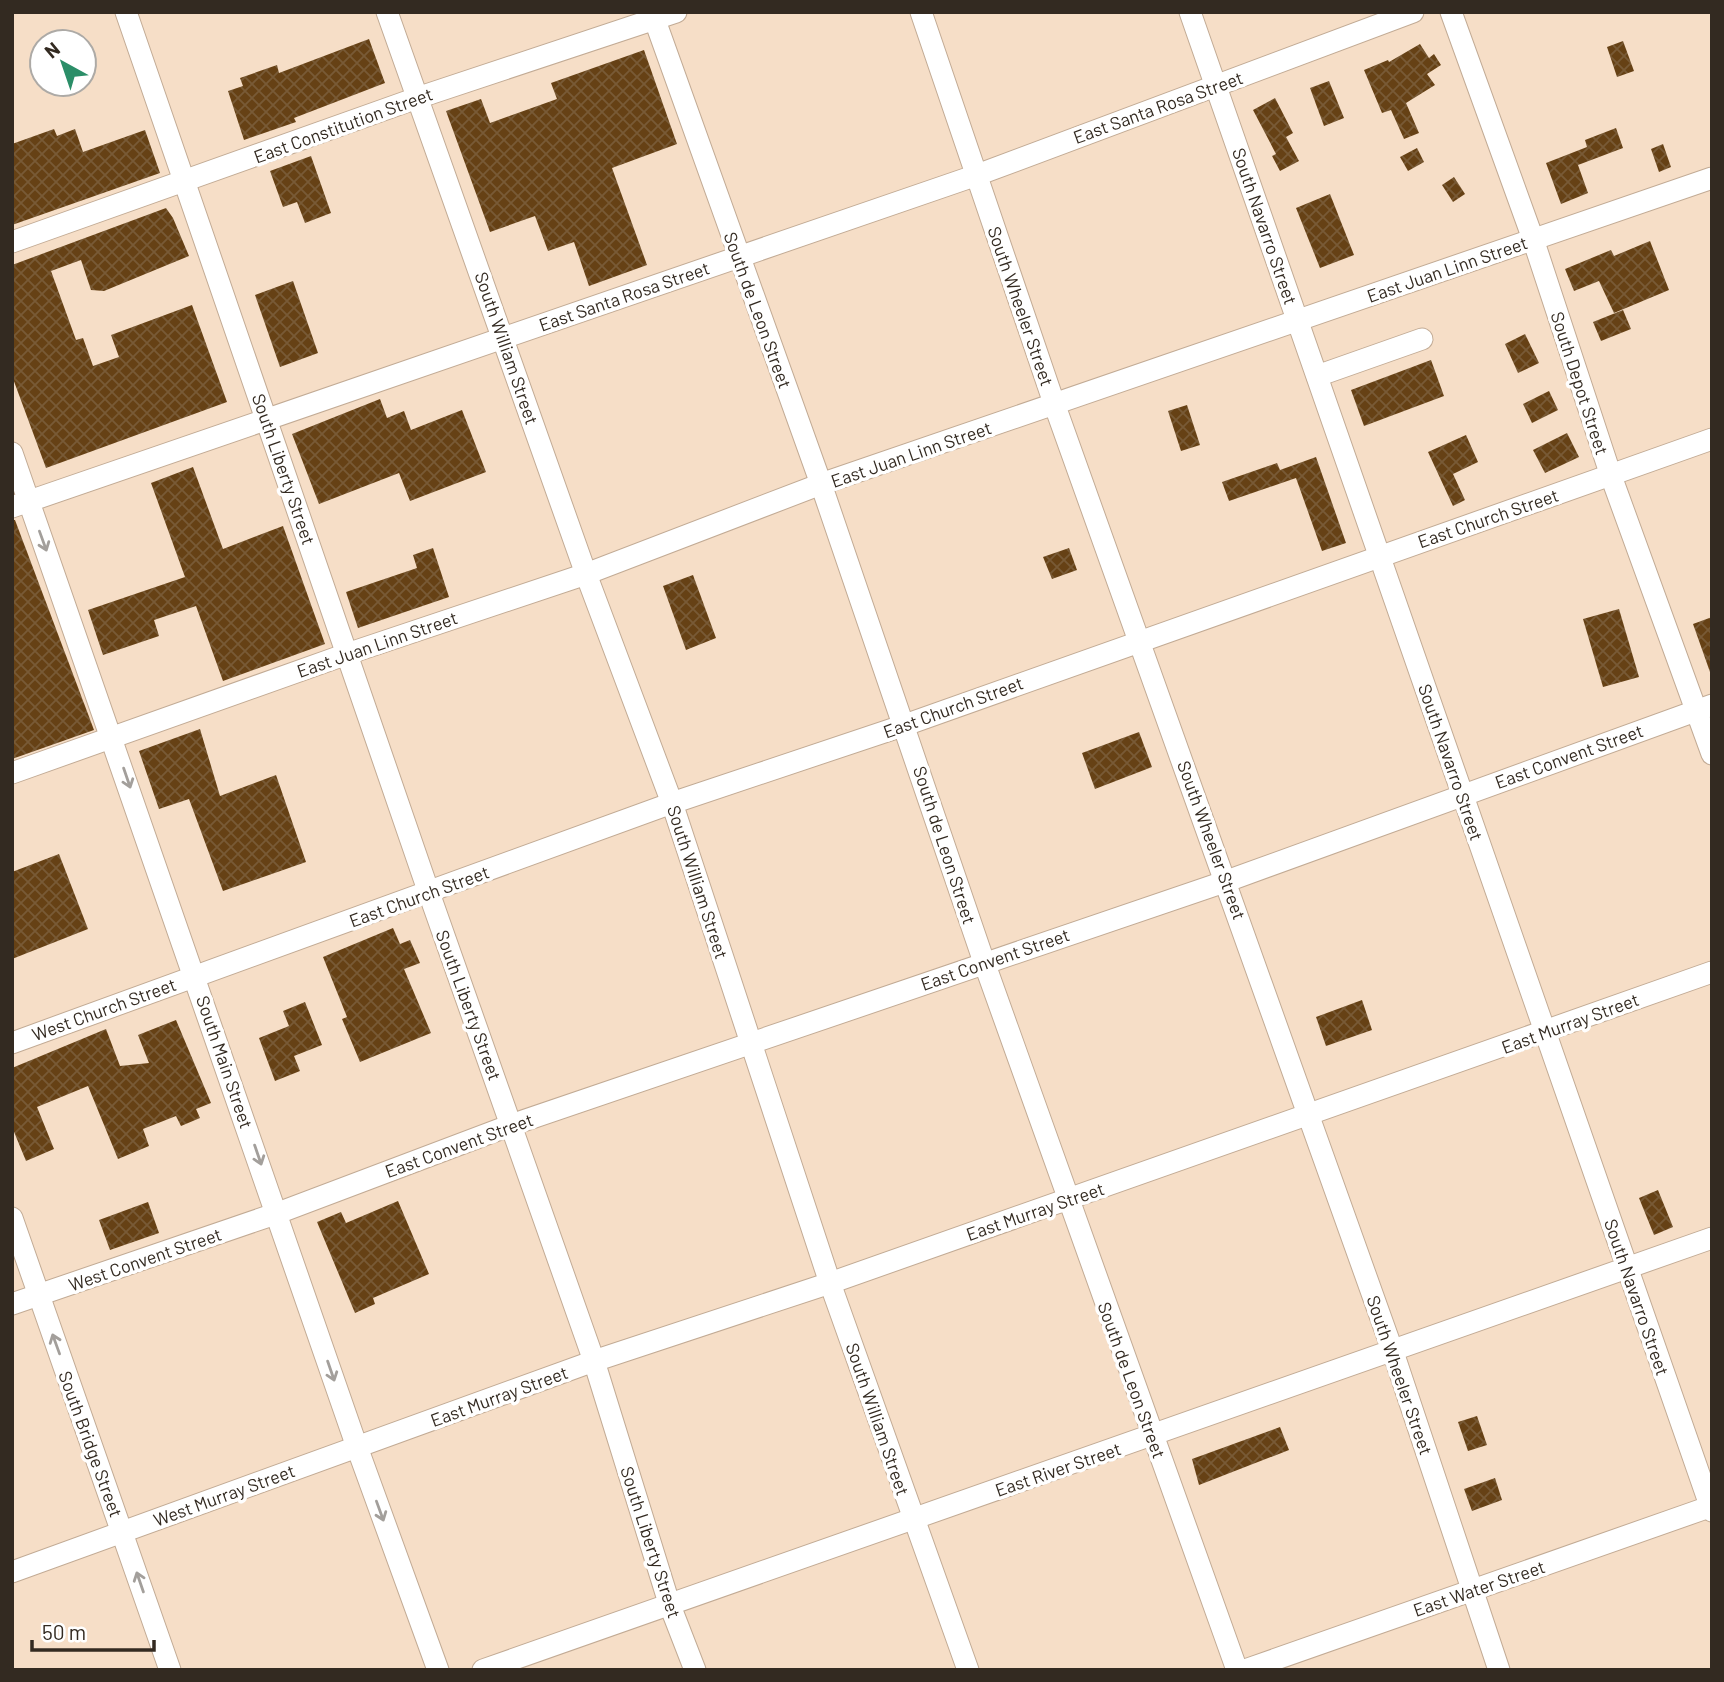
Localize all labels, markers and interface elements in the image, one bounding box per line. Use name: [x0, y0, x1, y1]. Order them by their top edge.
north arrow: [28, 28, 98, 98]
text: N: [40, 37, 64, 62]
street label: East Santa Rosa Street: [1070, 66, 1246, 148]
street label: East Constitution Street: [251, 82, 435, 168]
street label: South Navarro Street: [1228, 145, 1302, 307]
street label: South Wheeler Street: [983, 223, 1059, 389]
street label: South de Leon Street: [719, 229, 797, 391]
street label: East Juan Linn Street: [1364, 231, 1530, 307]
street label: East Santa Rosa Street: [536, 256, 712, 336]
street label: South William Street: [471, 269, 543, 427]
street label: South Depot Street: [1546, 309, 1614, 457]
street label: South Liberty Street: [248, 391, 320, 547]
street label: East Juan Linn Street: [828, 416, 994, 492]
street label: East Church Street: [1415, 484, 1561, 552]
one-way arrow: [38, 529, 50, 551]
street label: East Juan Linn Street: [294, 606, 460, 682]
street label: East Church Street: [880, 671, 1026, 743]
street label: South Navarro Street: [1414, 681, 1488, 843]
street label: East Convent Street: [1492, 719, 1646, 793]
street label: South Wheeler Street: [1173, 758, 1251, 922]
street label: South de Leon Street: [909, 763, 981, 927]
one-way arrow: [122, 767, 134, 789]
street label: South William Street: [663, 803, 733, 961]
street label: East Church Street: [346, 860, 492, 932]
street label: East Convent Street: [918, 923, 1072, 995]
street label: South Liberty Street: [432, 927, 506, 1083]
street label: West Church Street: [29, 973, 179, 1045]
street label: East Murray Street: [1498, 988, 1642, 1058]
street label: South Main Street: [192, 993, 258, 1131]
street label: East Convent Street: [382, 1108, 536, 1182]
one-way arrow: [253, 1144, 265, 1166]
street label: East Murray Street: [963, 1177, 1107, 1245]
street label: South Navarro Street: [1600, 1216, 1674, 1378]
street label: West Convent Street: [66, 1223, 224, 1295]
street label: South Wheeler Street: [1362, 1292, 1438, 1458]
street label: South de Leon Street: [1093, 1299, 1171, 1461]
one-way arrow: [49, 1334, 61, 1356]
street label: South William Street: [842, 1340, 914, 1498]
one-way arrow: [326, 1359, 338, 1381]
street label: East Murray Street: [427, 1361, 571, 1431]
street label: South Bridge Street: [54, 1368, 128, 1520]
street label: East River Street: [992, 1437, 1124, 1501]
street label: West Murray Street: [150, 1459, 298, 1531]
street label: South Liberty Street: [616, 1463, 686, 1621]
one-way arrow: [375, 1500, 388, 1522]
street label: East Water Street: [1410, 1555, 1548, 1621]
one-way arrow: [133, 1571, 146, 1593]
scale bar: [32, 1608, 154, 1652]
text: 50 m: [42, 1619, 86, 1644]

